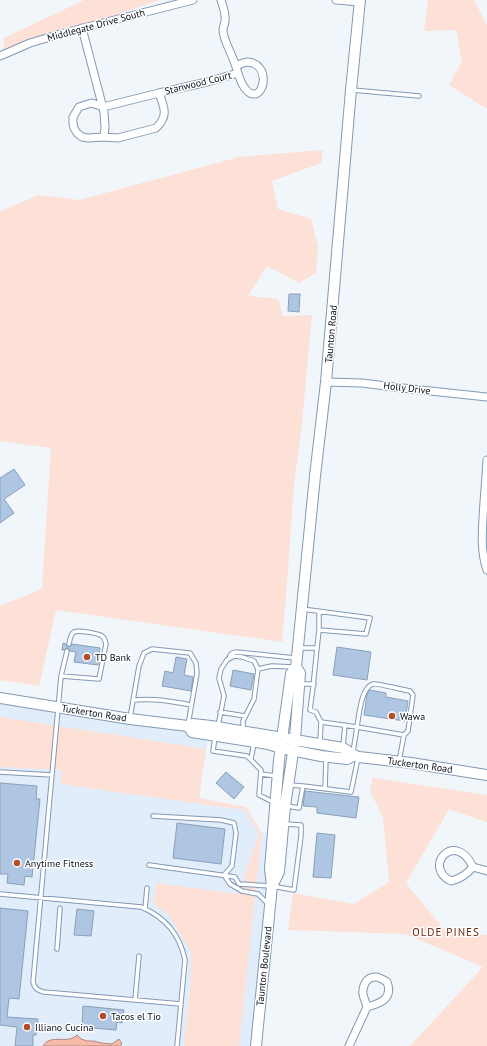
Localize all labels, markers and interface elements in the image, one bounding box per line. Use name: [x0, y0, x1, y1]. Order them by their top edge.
street label: Middlegate Drive South: [46, 6, 146, 44]
street label: Stanwood Court: [163, 68, 233, 98]
street label: Taunton Road: [322, 304, 340, 364]
street label: Holly Drive: [383, 379, 431, 397]
place label: TD Bank: [95, 651, 131, 664]
marker: TD Bank: [82, 652, 92, 662]
street label: Tuckerton Road: [60, 701, 128, 725]
place label: Wawa: [400, 710, 425, 723]
marker: Wawa: [387, 711, 397, 721]
street label: Tuckerton Road: [387, 754, 453, 776]
place label: Anytime Fitness: [25, 857, 93, 870]
marker: Anytime Fitness: [12, 858, 22, 868]
district label: OLDE PINES: [412, 925, 480, 939]
street label: Taunton Boulevard: [253, 926, 275, 1006]
place label: Tacos el Tio: [111, 1010, 161, 1023]
marker: Tacos el Tio: [98, 1011, 108, 1021]
place label: Illiano Cucina: [35, 1021, 93, 1034]
marker: Illiano Cucina: [22, 1022, 32, 1032]

